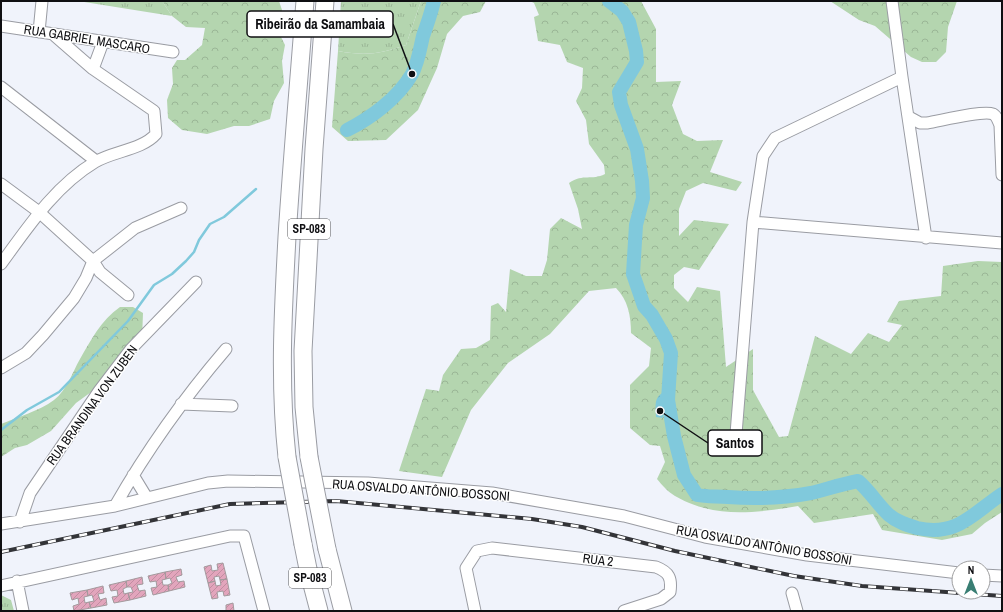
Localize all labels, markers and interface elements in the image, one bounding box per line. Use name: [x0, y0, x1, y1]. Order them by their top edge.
callout: Ribeirão da Samambaia: [247, 11, 393, 37]
text: Ribeirão da Samambaia: [255, 15, 385, 33]
street label: RUA GABRIEL MASCARO: [23, 21, 151, 57]
road number: SP-083: [288, 219, 330, 239]
street label: RUA BRANDINA VON ZUBEN: [43, 342, 141, 468]
callout: Santos: [708, 430, 762, 456]
text: Santos: [716, 434, 754, 452]
street label: RUA OSVALDO ANTÔNIO BOSSONI: [332, 475, 510, 505]
street label: RUA OSVALDO ANTÔNIO BOSSONI: [675, 521, 853, 569]
street label: RUA 2: [582, 550, 614, 570]
north arrow: [951, 560, 991, 600]
text: N: [968, 563, 974, 577]
road number: SP-083: [289, 568, 331, 588]

